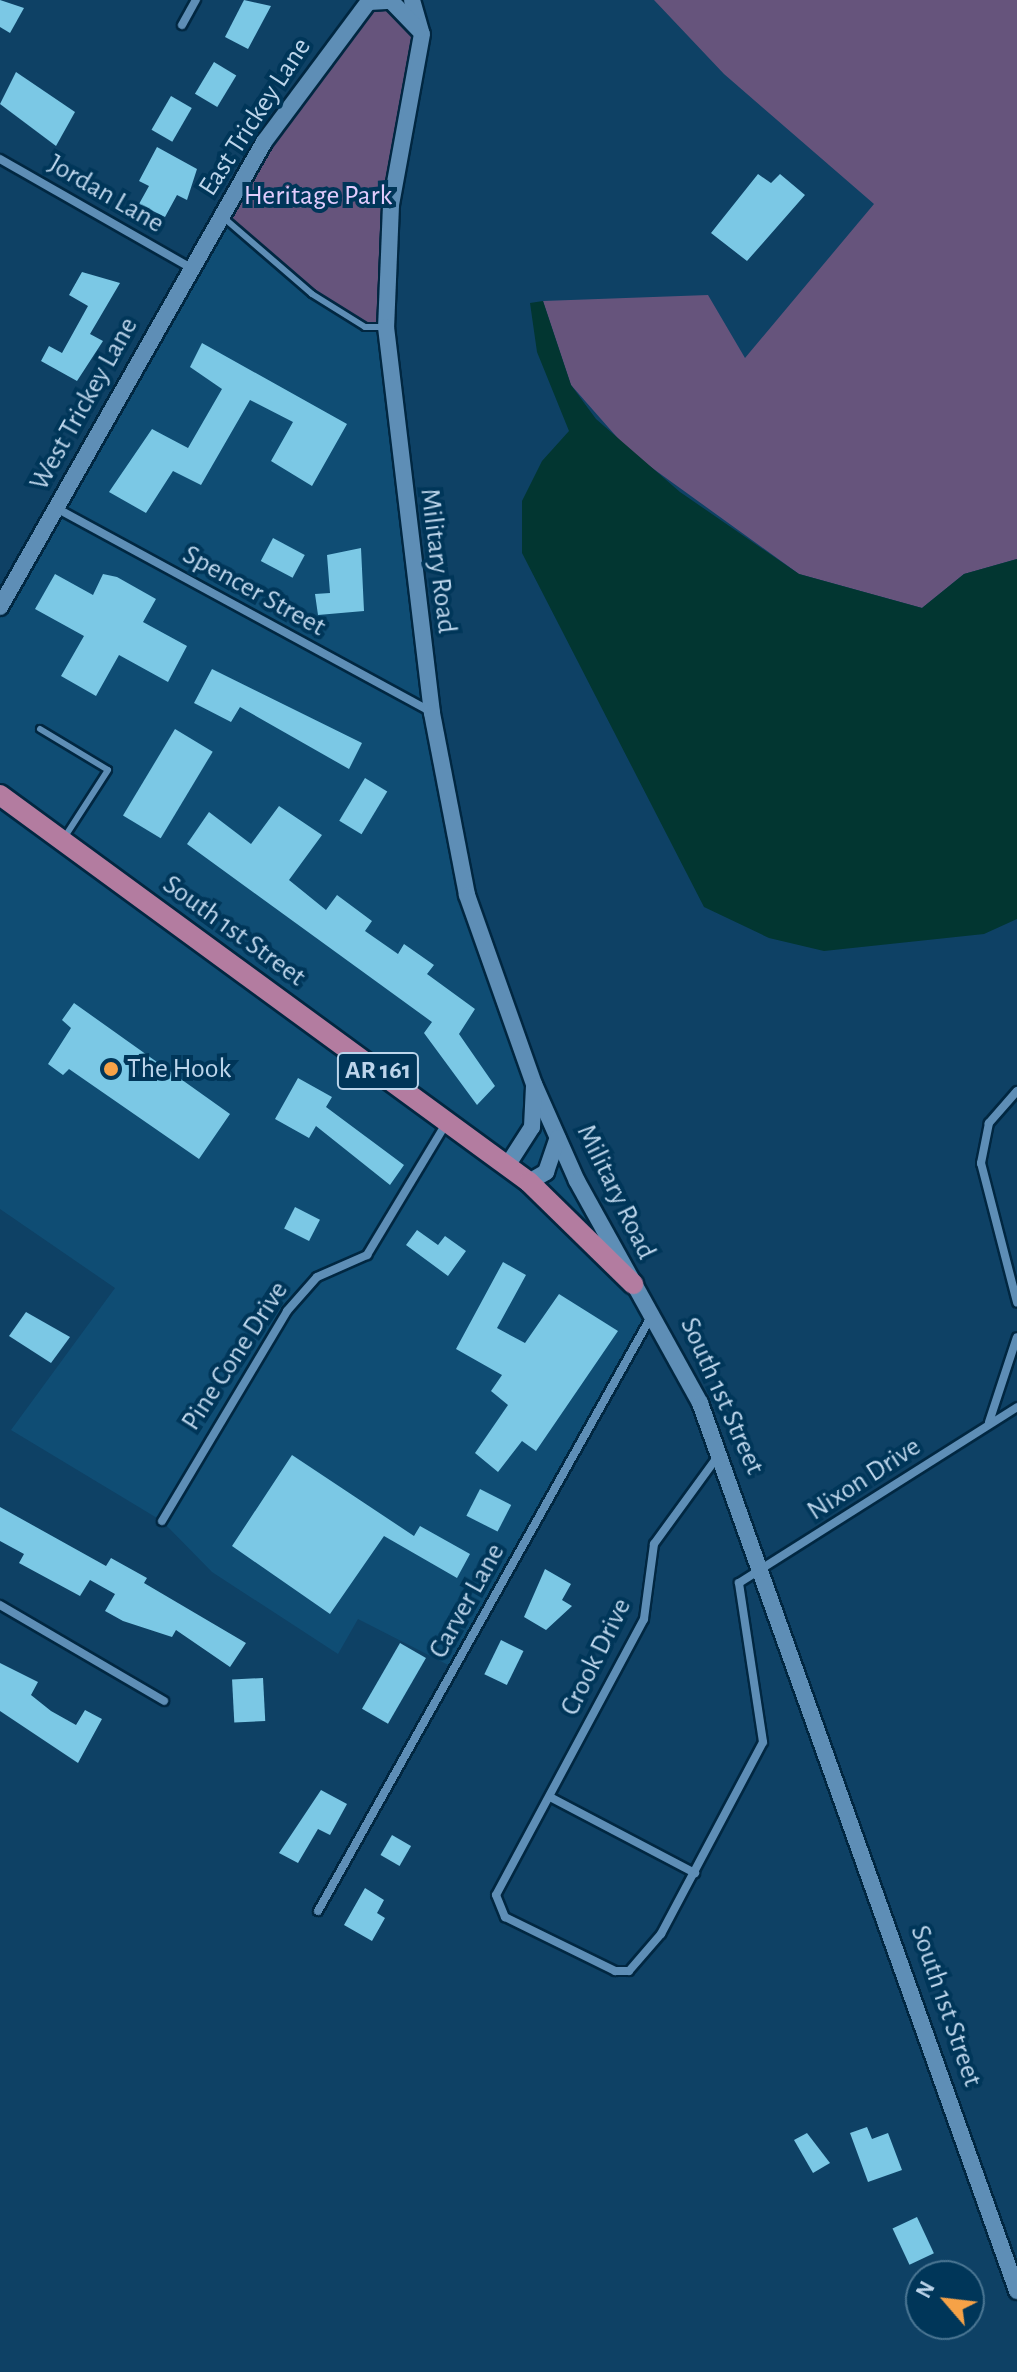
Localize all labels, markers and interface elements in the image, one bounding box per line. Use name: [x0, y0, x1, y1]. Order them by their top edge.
street label: East Trickey Lane: [191, 32, 319, 202]
street label: Jordan Lane: [42, 147, 170, 241]
park label: Heritage Park: [244, 179, 392, 213]
street label: West Trickey Lane: [23, 312, 145, 496]
street label: Military Road: [412, 487, 464, 635]
street label: Spencer Street: [177, 538, 331, 644]
street label: South 1st Street: [156, 868, 312, 994]
road number: AR 161: [336, 1049, 420, 1093]
place label: The Hook: [127, 1052, 231, 1086]
marker: The Hook: [102, 1060, 120, 1078]
street label: Military Road: [569, 1119, 663, 1265]
street label: Pine Cone Drive: [174, 1275, 296, 1437]
street label: South 1st Street: [672, 1312, 772, 1480]
street label: Nixon Drive: [801, 1430, 927, 1528]
street label: Carver Lane: [422, 1538, 512, 1664]
street label: Crook Drive: [553, 1593, 639, 1721]
street label: South 1st Street: [903, 1921, 989, 2091]
north arrow: [905, 2260, 985, 2340]
text: N: [912, 2278, 939, 2302]

